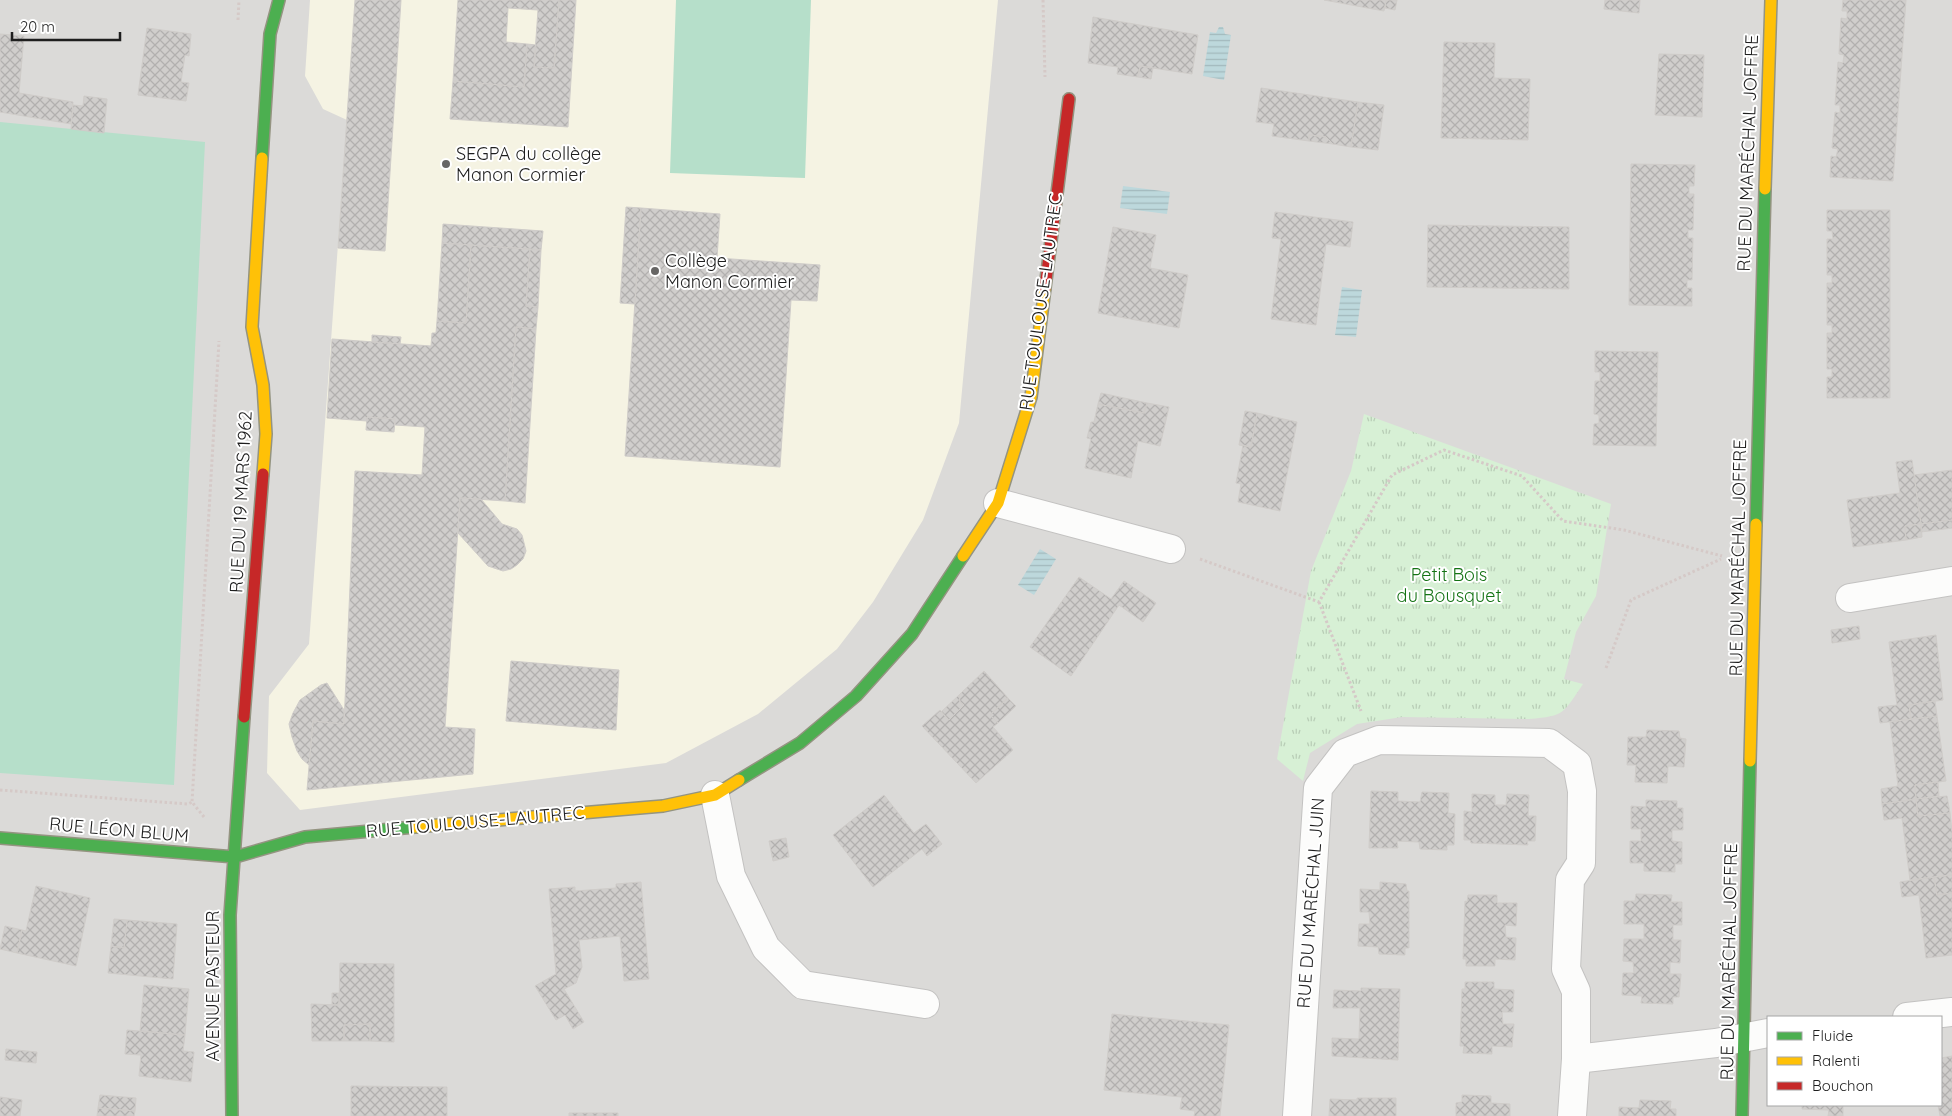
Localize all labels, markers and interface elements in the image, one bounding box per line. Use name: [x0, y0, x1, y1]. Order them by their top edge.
scale bar: [12, 10, 120, 42]
text: 20 m: [20, 17, 55, 36]
street label: RUE DU MARÉCHAL JOFFRE: [1732, 34, 1763, 272]
place label: SEGPA du collège Manon Cormier: [456, 142, 601, 186]
marker: SEGPA du collège Manon Cormier: [440, 158, 452, 170]
street label: RUE TOULOUSE-LAUTREC: [1014, 192, 1067, 412]
place label: Collège Manon Cormier: [665, 249, 794, 293]
marker: Collège Manon Cormier: [649, 265, 661, 277]
street label: RUE DU 19 MARS 1962: [224, 410, 257, 594]
street label: RUE DU MARÉCHAL JOFFRE: [1724, 439, 1751, 677]
park label: Petit Bois du Bousquet: [1396, 563, 1502, 607]
street label: RUE DU MARÉCHAL JUIN: [1292, 797, 1329, 1009]
street label: RUE TOULOUSE-LAUTREC: [365, 800, 585, 843]
street label: RUE LÉON BLUM: [48, 812, 190, 847]
street label: RUE DU MARÉCHAL JOFFRE: [1715, 843, 1742, 1081]
street label: AVENUE PASTEUR: [201, 910, 224, 1062]
legend: [1767, 1016, 1942, 1106]
text: Fluide: [1812, 1026, 1853, 1045]
text: Ralenti: [1812, 1051, 1860, 1070]
text: Bouchon: [1812, 1076, 1873, 1095]

